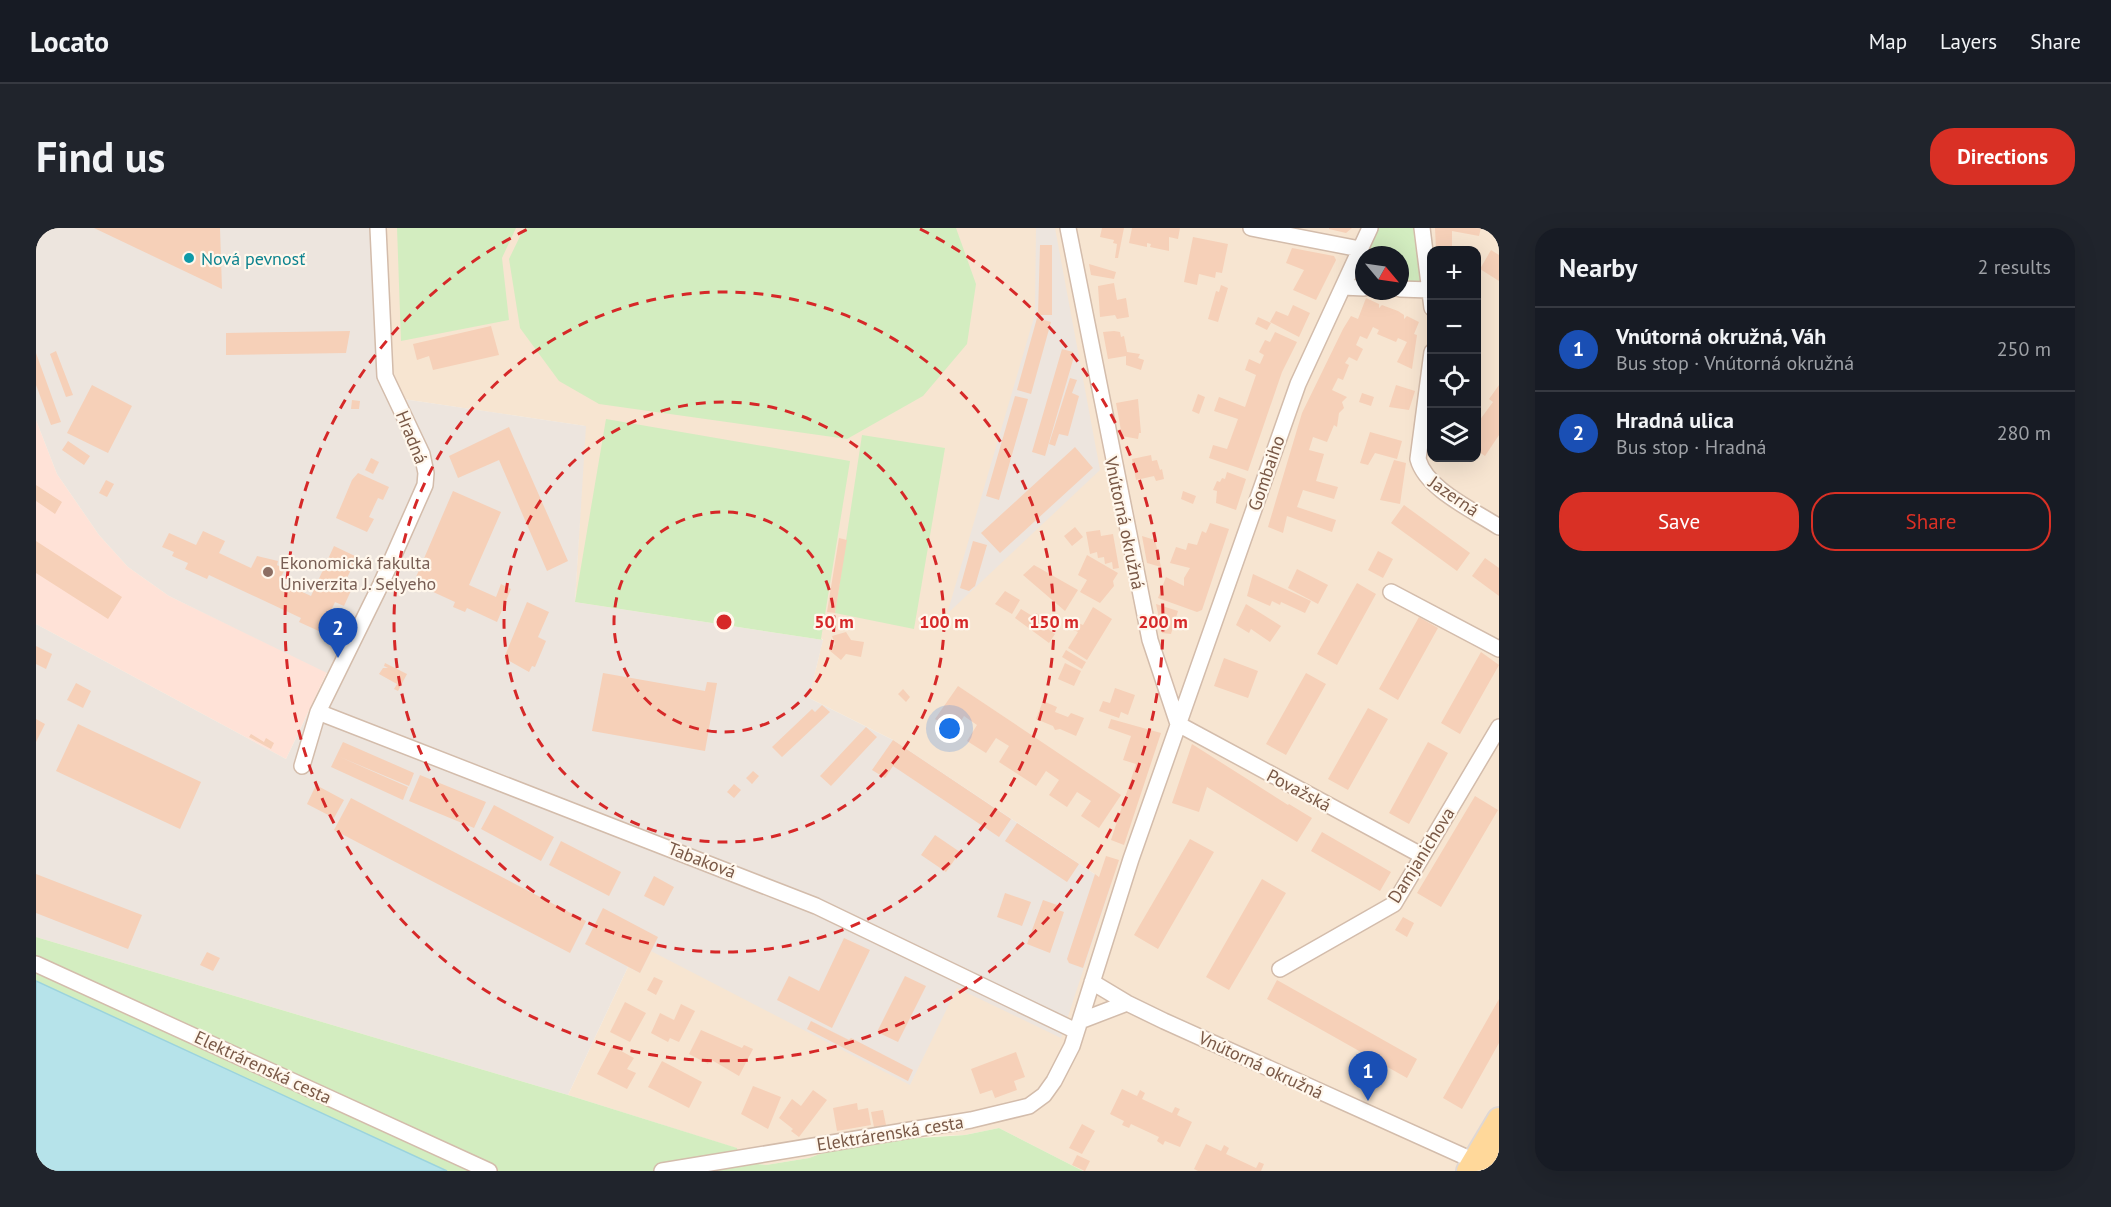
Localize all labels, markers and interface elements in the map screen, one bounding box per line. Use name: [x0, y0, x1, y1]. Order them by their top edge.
text: Locato: [30, 23, 109, 60]
text: Map: [1869, 28, 1907, 55]
text: Layers: [1940, 28, 1997, 55]
text: Share: [2030, 28, 2081, 55]
button: Directions: [1930, 128, 2075, 185]
text: Find us: [36, 129, 165, 184]
north arrow: [1355, 246, 1409, 300]
map controls: [1427, 246, 1481, 462]
button: +: [1427, 246, 1481, 300]
place label: Nová pevnosť: [201, 247, 305, 270]
marker: Nová pevnosť: [182, 251, 196, 265]
text: Nearby: [1559, 251, 1637, 284]
text: 2 results: [1978, 254, 2051, 280]
button: −: [1427, 300, 1481, 354]
text: Vnútorná okružná, Váh: [1616, 322, 1826, 350]
text: 1: [1573, 336, 1584, 362]
text: 250 m: [1997, 336, 2051, 362]
text: Bus stop · Vnútorná okružná: [1616, 350, 1854, 376]
button: locate: [1427, 354, 1481, 408]
text: Hradná ulica: [1616, 406, 1734, 434]
street label: Hradná: [391, 407, 433, 467]
button: layers: [1427, 408, 1481, 462]
text: 2: [1573, 420, 1584, 446]
text: 280 m: [1997, 420, 2051, 446]
street label: Gombaiho: [1242, 432, 1290, 514]
text: Bus stop · Hradná: [1616, 434, 1767, 460]
street label: Vnútorná okružná: [1100, 454, 1150, 591]
street label: Jazerná: [1424, 470, 1484, 521]
button: Save: [1559, 492, 1799, 551]
button: Share: [1811, 492, 2051, 551]
place label: Ekonomická fakulta Univerzita J. Selyeho: [280, 551, 436, 595]
marker: Ekonomická fakulta Univerzita J. Selyeho: [261, 565, 275, 579]
pin: 2: [318, 608, 358, 658]
text: 50 m: [814, 610, 854, 633]
text: 100 m: [919, 610, 969, 633]
text: 150 m: [1029, 610, 1079, 633]
text: 200 m: [1138, 610, 1188, 633]
centre of rings: [714, 612, 734, 632]
your location: [935, 714, 964, 743]
street label: Považská: [1263, 764, 1335, 816]
street label: Damjanichova: [1382, 803, 1460, 907]
street label: Tabaková: [665, 837, 739, 883]
street label: Elektrárenská cesta: [191, 1025, 335, 1109]
street label: Vnútorná okružná: [1194, 1026, 1327, 1104]
pin: 1: [1348, 1052, 1388, 1101]
street label: Elektrárenská cesta: [815, 1110, 965, 1156]

